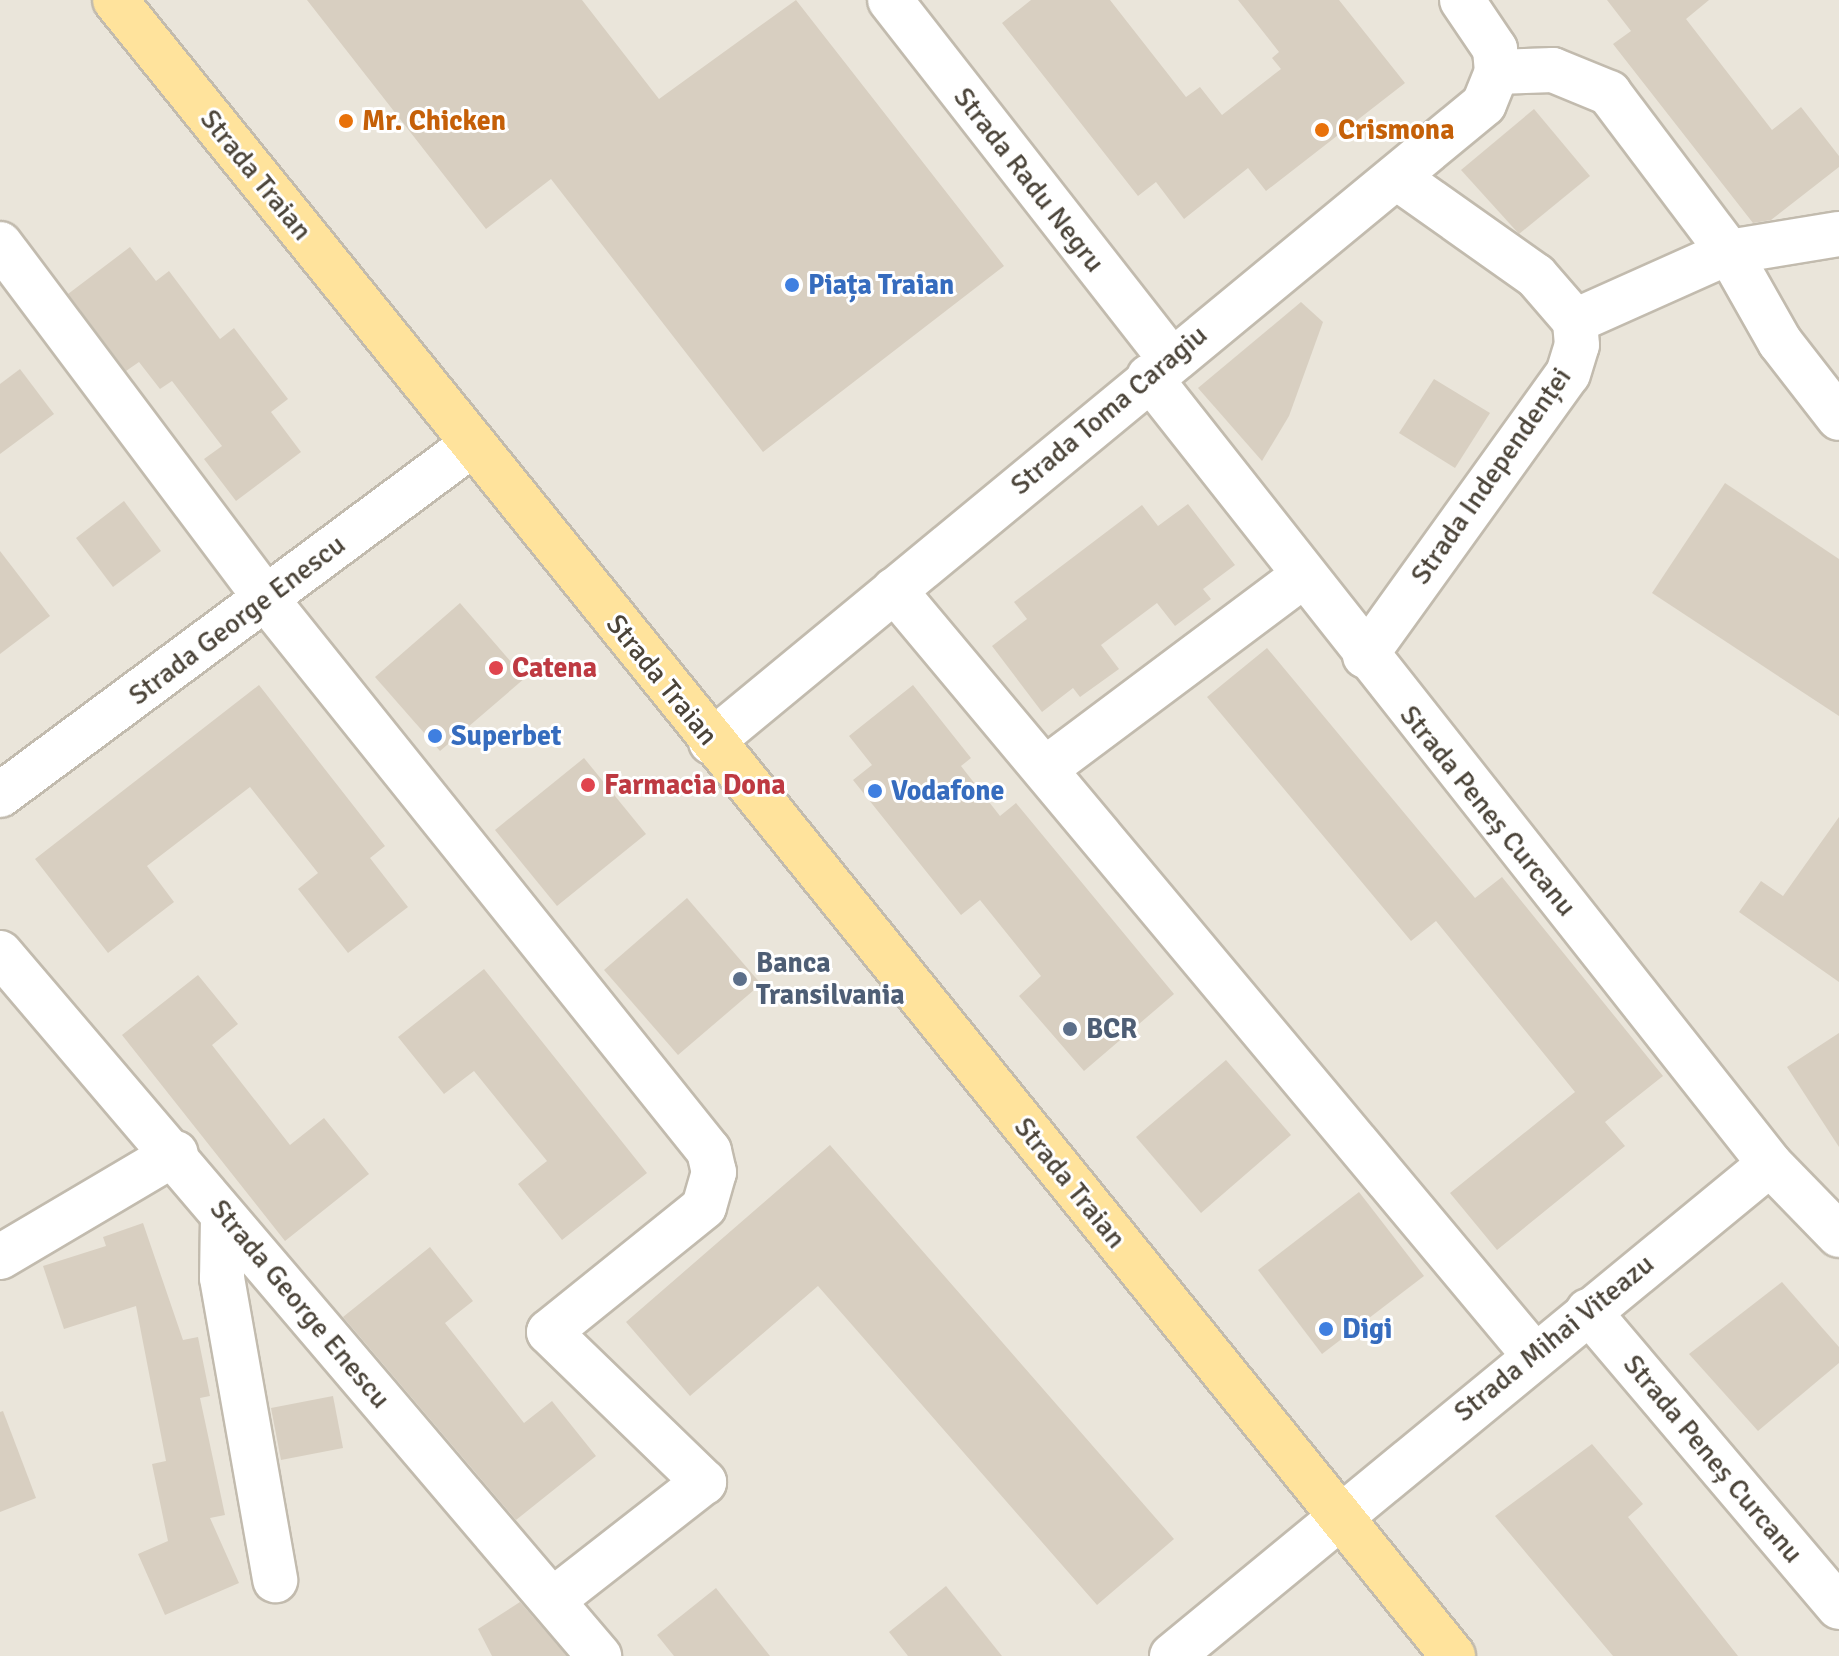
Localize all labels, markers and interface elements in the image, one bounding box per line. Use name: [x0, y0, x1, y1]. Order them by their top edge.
street label: Strada Radu Negru: [946, 81, 1112, 279]
street label: Strada Traian: [193, 103, 319, 247]
place label: Mr. Chicken: [362, 104, 506, 138]
marker: Mr. Chicken: [337, 112, 355, 130]
place label: Crismona: [1338, 113, 1455, 147]
marker: Crismona: [1313, 121, 1331, 139]
place label: Piața Traian: [808, 268, 954, 302]
marker: Piața Traian: [783, 276, 801, 294]
street label: Strada Toma Caragiu: [1004, 318, 1214, 502]
street label: Strada Independenței: [1404, 361, 1578, 591]
street label: Strada George Enescu: [122, 528, 352, 712]
street label: Strada Traian: [599, 608, 725, 752]
place label: Catena: [512, 651, 597, 685]
marker: Catena: [487, 659, 505, 677]
street label: Strada Peneș Curcanu: [1393, 699, 1583, 923]
place label: Superbet: [451, 719, 561, 753]
marker: Superbet: [426, 727, 444, 745]
place label: Farmacia Dona: [604, 768, 786, 802]
place label: Vodafone: [891, 774, 1005, 808]
marker: Farmacia Dona: [579, 776, 597, 794]
marker: Vodafone: [866, 782, 884, 800]
place label: Banca Transilvania: [756, 946, 905, 1012]
marker: Banca Transilvania: [731, 970, 749, 988]
place label: BCR: [1086, 1012, 1137, 1046]
marker: BCR: [1061, 1020, 1079, 1038]
street label: Strada Traian: [1007, 1111, 1133, 1255]
street label: Strada George Enescu: [203, 1193, 397, 1415]
street label: Strada Mihai Viteazu: [1447, 1247, 1661, 1429]
place label: Digi: [1342, 1312, 1392, 1346]
marker: Digi: [1317, 1320, 1335, 1338]
street label: Strada Peneș Curcanu: [1616, 1348, 1810, 1570]

